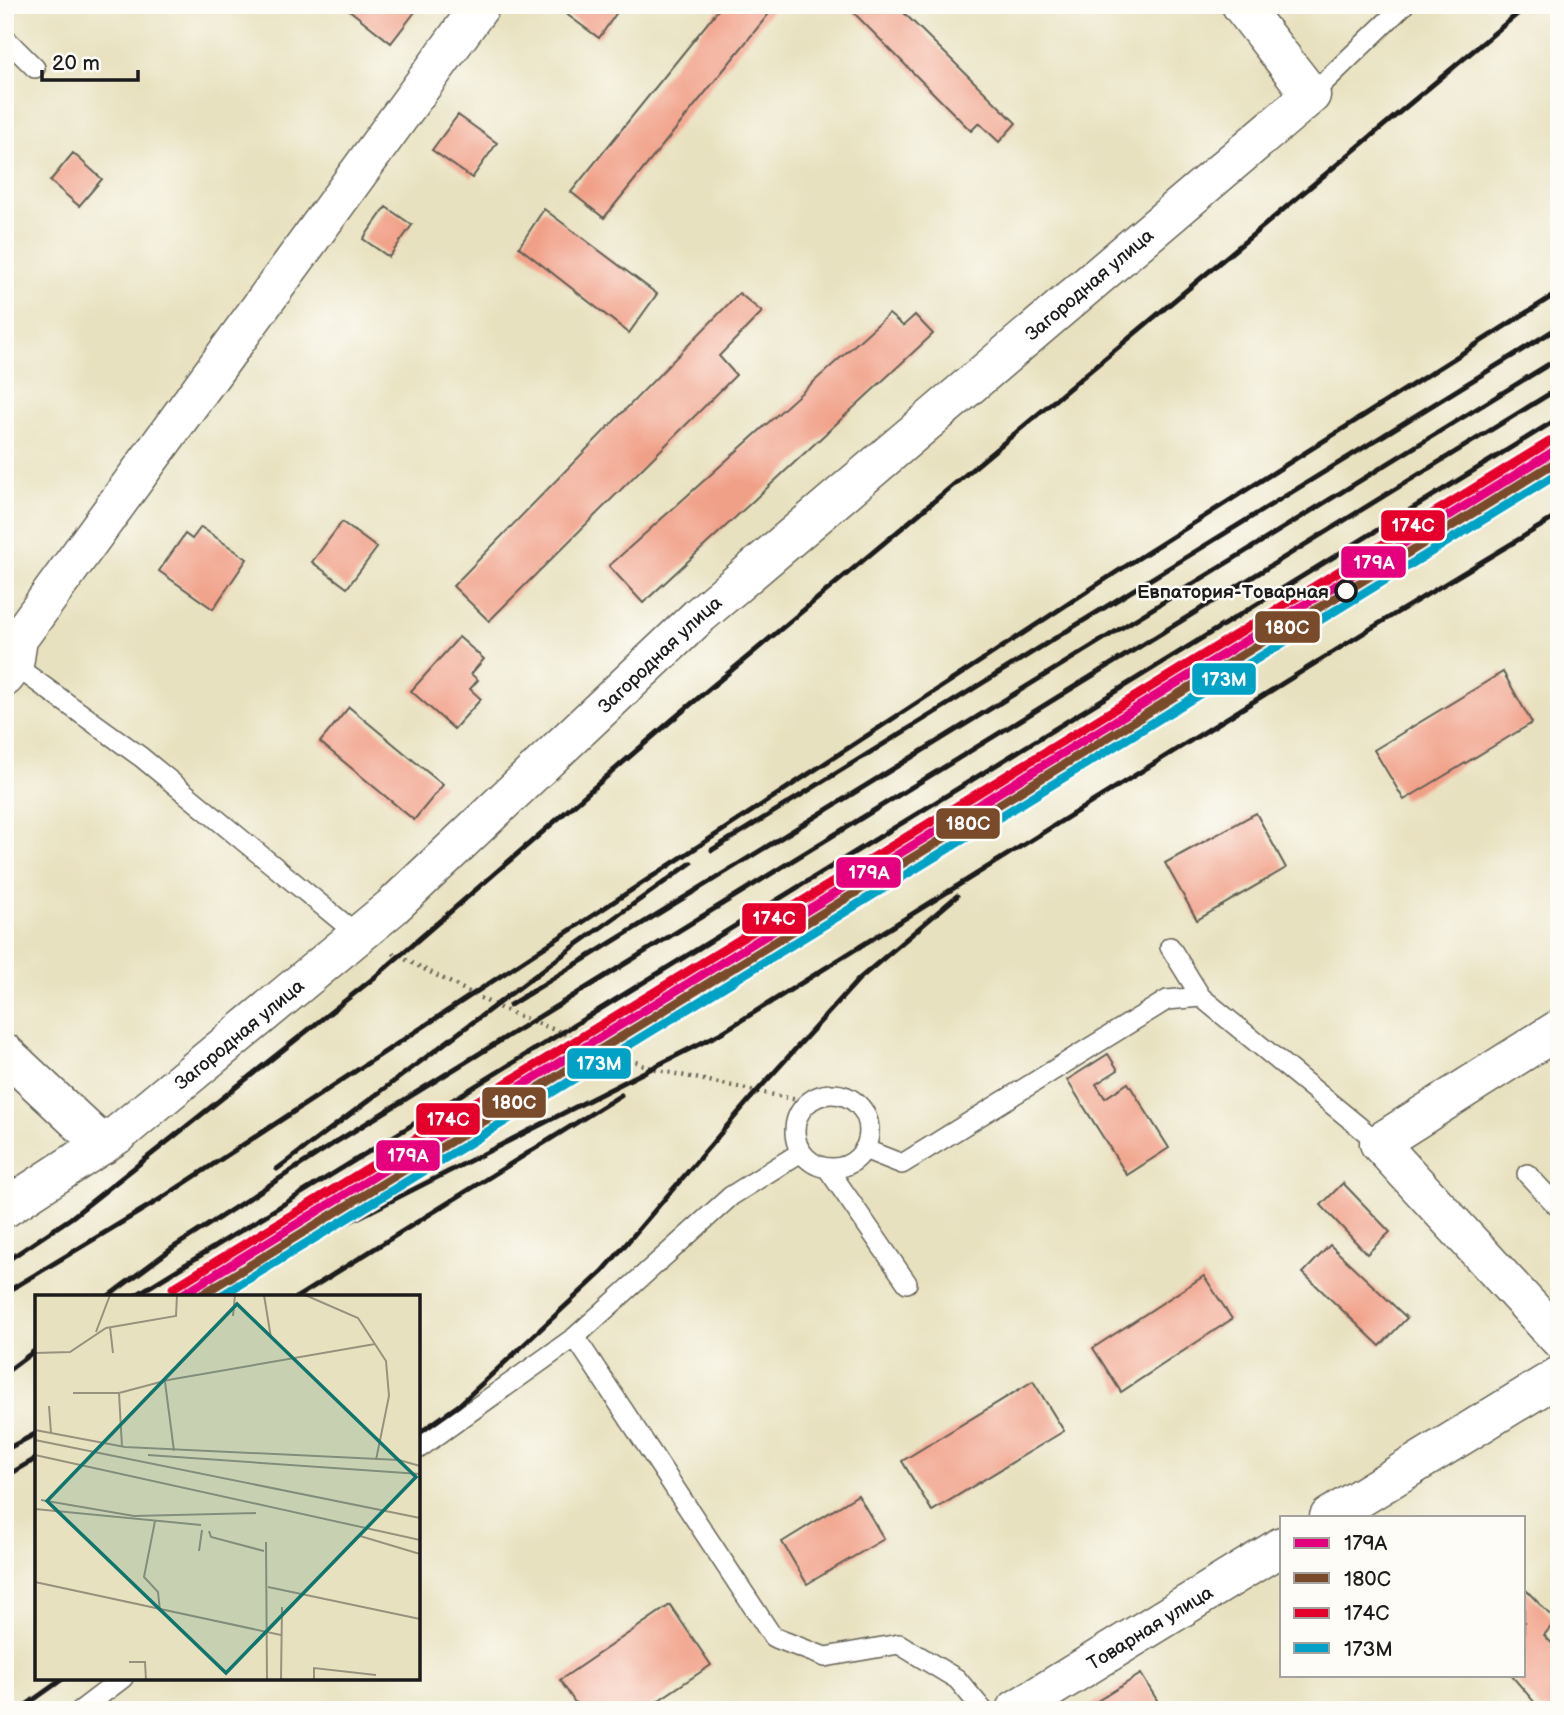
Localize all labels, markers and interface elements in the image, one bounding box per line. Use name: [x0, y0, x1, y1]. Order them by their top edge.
scale bar: [42, 38, 138, 82]
text: 20 m: [52, 51, 100, 76]
street label: Загородная улица: [1021, 224, 1159, 346]
line badge: 174С: [1380, 509, 1446, 542]
text: 174С: [1392, 515, 1434, 538]
line badge: 179А: [1340, 545, 1407, 579]
text: 179А: [1353, 552, 1395, 575]
marker: Евпатория-Товарная: [1335, 580, 1357, 602]
place label: Евпатория-Товарная: [1137, 581, 1329, 604]
street label: Загородная улица: [594, 592, 727, 719]
line badge: 180С: [1254, 610, 1321, 644]
text: 180С: [1265, 617, 1309, 640]
line badge: 173М: [1191, 662, 1257, 696]
text: 173М: [1201, 669, 1247, 692]
line badge: 180С: [935, 807, 1001, 840]
text: 180С: [946, 813, 990, 836]
line badge: 179А: [835, 856, 902, 889]
text: 179А: [848, 862, 890, 885]
line badge: 174С: [741, 902, 807, 935]
text: 174С: [753, 908, 795, 931]
street label: Загородная улица: [170, 975, 309, 1095]
line badge: 173М: [566, 1047, 632, 1080]
text: 173М: [576, 1053, 622, 1076]
line badge: 180С: [481, 1086, 547, 1119]
text: 180С: [492, 1092, 536, 1115]
line badge: 174С: [415, 1102, 481, 1136]
text: 174С: [427, 1109, 469, 1132]
line badge: 179А: [375, 1139, 441, 1172]
text: 179А: [387, 1145, 429, 1168]
inset map: [35, 1295, 420, 1680]
legend: [1280, 1516, 1526, 1676]
text: 179А: [1344, 1531, 1388, 1556]
text: 180С: [1344, 1567, 1391, 1592]
street label: Товарная улица: [1083, 1581, 1217, 1676]
text: 174С: [1344, 1601, 1389, 1626]
text: 173М: [1344, 1637, 1393, 1662]

